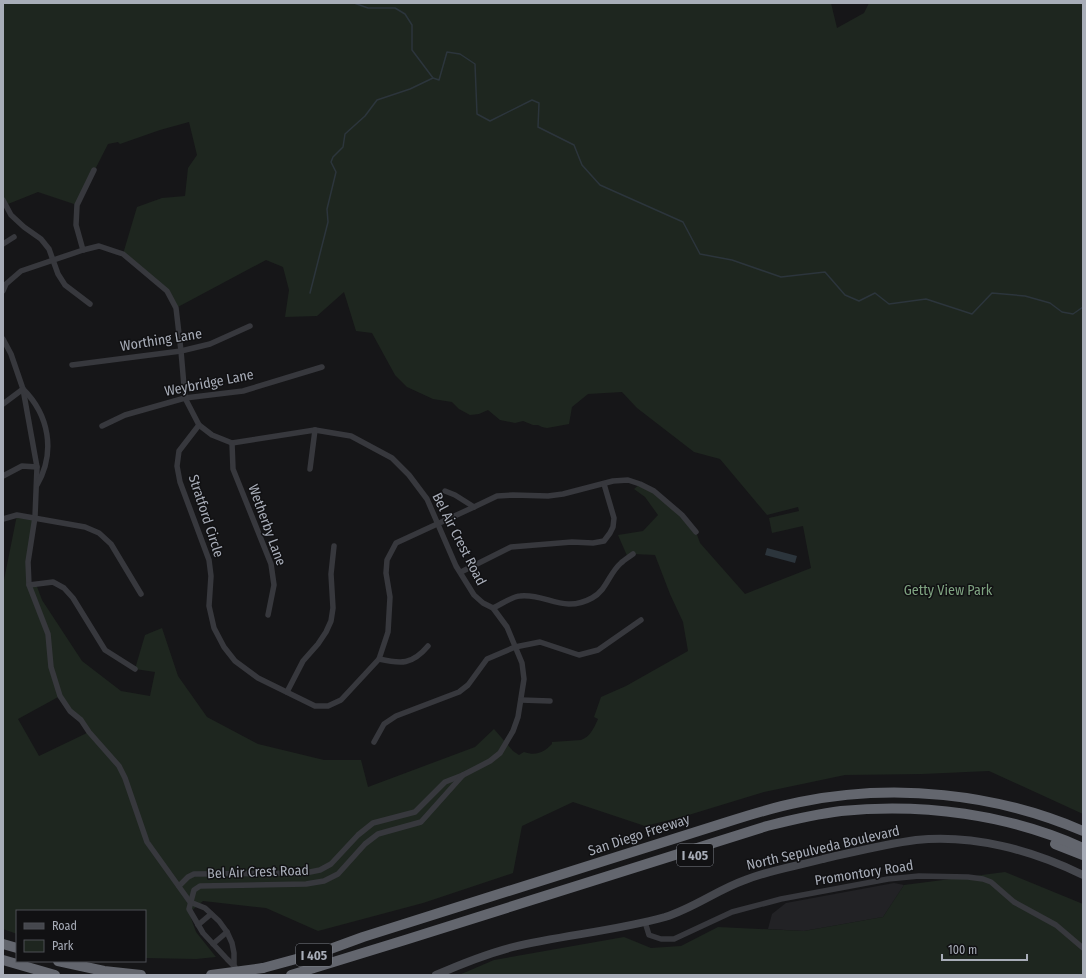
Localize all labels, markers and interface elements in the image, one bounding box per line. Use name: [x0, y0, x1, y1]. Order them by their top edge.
street label: Worthing Lane: [119, 325, 203, 355]
street label: Weybridge Lane: [163, 366, 255, 400]
street label: Stratford Circle: [185, 473, 227, 560]
street label: Wetherby Lane: [244, 482, 290, 568]
street label: Bel Air Crest Road: [428, 490, 490, 588]
park label: Getty View Park: [904, 582, 993, 599]
street label: San Diego Freeway: [586, 810, 693, 859]
street label: North Sepulveda Boulevard: [745, 822, 901, 874]
road number: I 405: [677, 844, 713, 866]
street label: Promontory Road: [813, 857, 915, 889]
street label: Bel Air Crest Road: [207, 862, 309, 882]
legend: [16, 910, 146, 962]
text: Road: [52, 919, 77, 933]
scale bar: [942, 936, 1027, 962]
text: Park: [52, 939, 74, 953]
text: 100 m: [948, 943, 977, 957]
road number: I 405: [296, 944, 332, 966]

